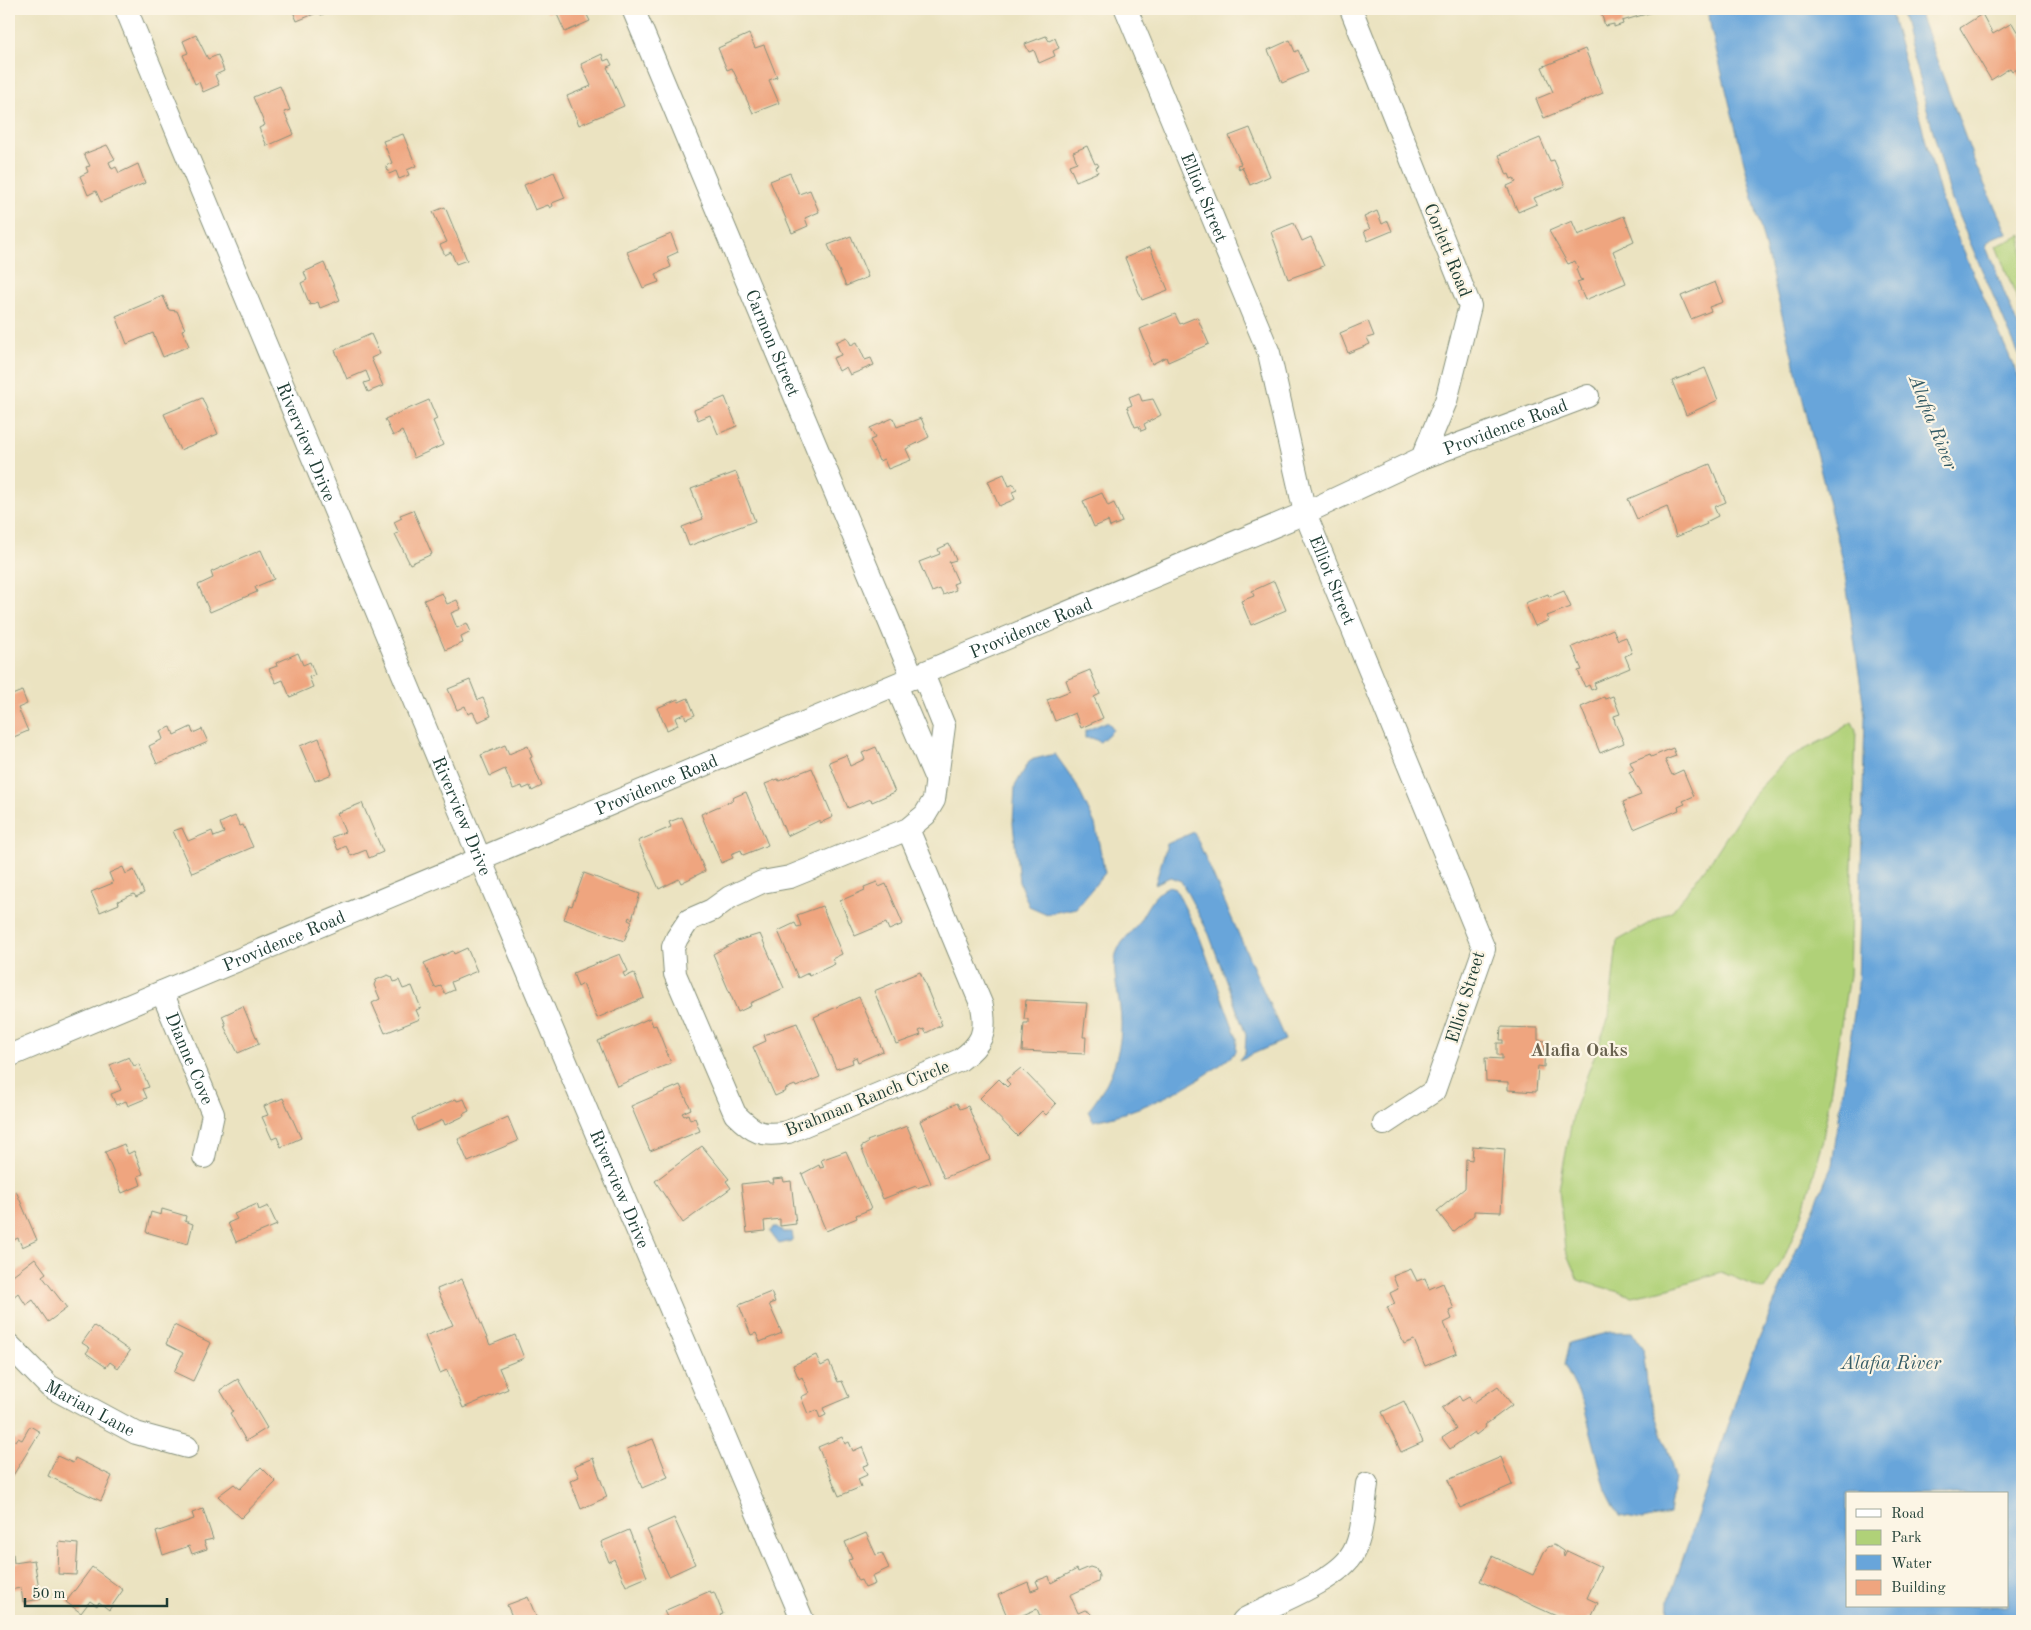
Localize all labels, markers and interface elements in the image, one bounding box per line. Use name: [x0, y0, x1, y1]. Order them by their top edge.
street label: Elliot Street: [1177, 150, 1230, 245]
street label: Corlett Road: [1420, 201, 1474, 300]
street label: Carmon Street: [742, 287, 802, 399]
water label: Alafia River: [1904, 372, 1960, 474]
street label: Riverview Drive: [273, 380, 338, 504]
street label: Providence Road: [1441, 396, 1570, 459]
street label: Elliot Street: [1305, 533, 1358, 628]
street label: Providence Road: [967, 595, 1095, 662]
street label: Providence Road: [593, 752, 721, 819]
street label: Riverview Drive: [428, 754, 494, 878]
street label: Providence Road: [220, 908, 348, 975]
street label: Elliot Street: [1443, 949, 1488, 1045]
street label: Dianne Cove: [162, 1010, 216, 1107]
district label: Alafia Oaks: [1530, 1042, 1628, 1061]
street label: Brahman Ranch Circle: [782, 1058, 952, 1140]
street label: Riverview Drive: [586, 1127, 652, 1251]
water label: Alafia River: [1840, 1355, 1942, 1374]
street label: Marian Lane: [42, 1378, 137, 1441]
legend: [1846, 1492, 2008, 1608]
text: Road: [1891, 1507, 1925, 1522]
text: Park: [1891, 1531, 1922, 1546]
text: Water: [1891, 1557, 1932, 1572]
scale bar: [25, 1575, 168, 1607]
text: Building: [1891, 1581, 1946, 1596]
text: 50 m: [32, 1587, 66, 1602]

